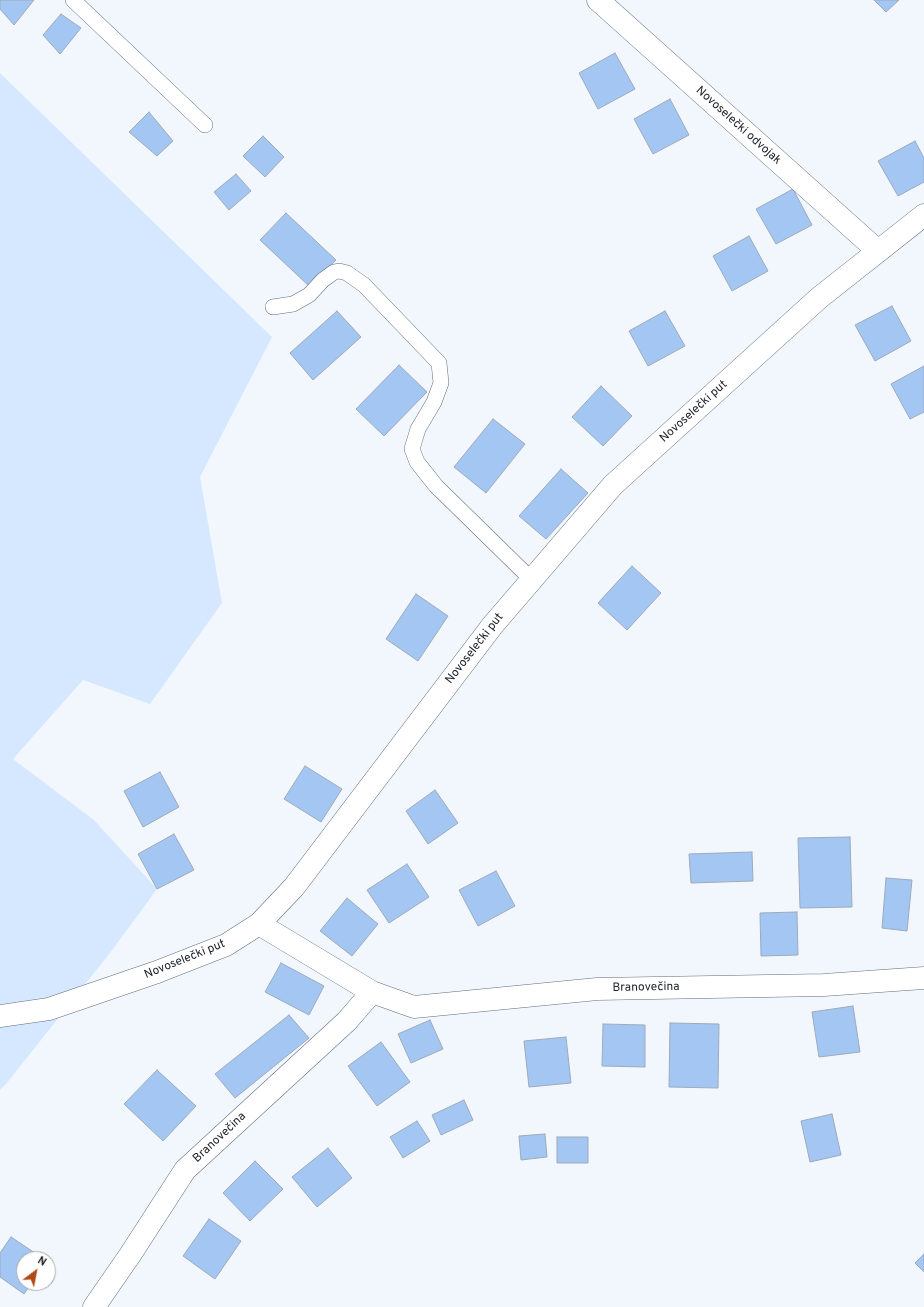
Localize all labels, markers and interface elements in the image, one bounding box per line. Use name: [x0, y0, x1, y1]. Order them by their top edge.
street label: Novoselečki odvojak: [692, 84, 784, 168]
street label: Novoselečki put: [657, 378, 731, 446]
street label: Novoselečki put: [443, 611, 507, 687]
street label: Novoselečki put: [142, 937, 228, 983]
street label: Branovečina: [612, 980, 680, 996]
street label: Branovečina: [190, 1110, 250, 1166]
north arrow: [16, 1251, 56, 1291]
text: N: [35, 1254, 49, 1270]

